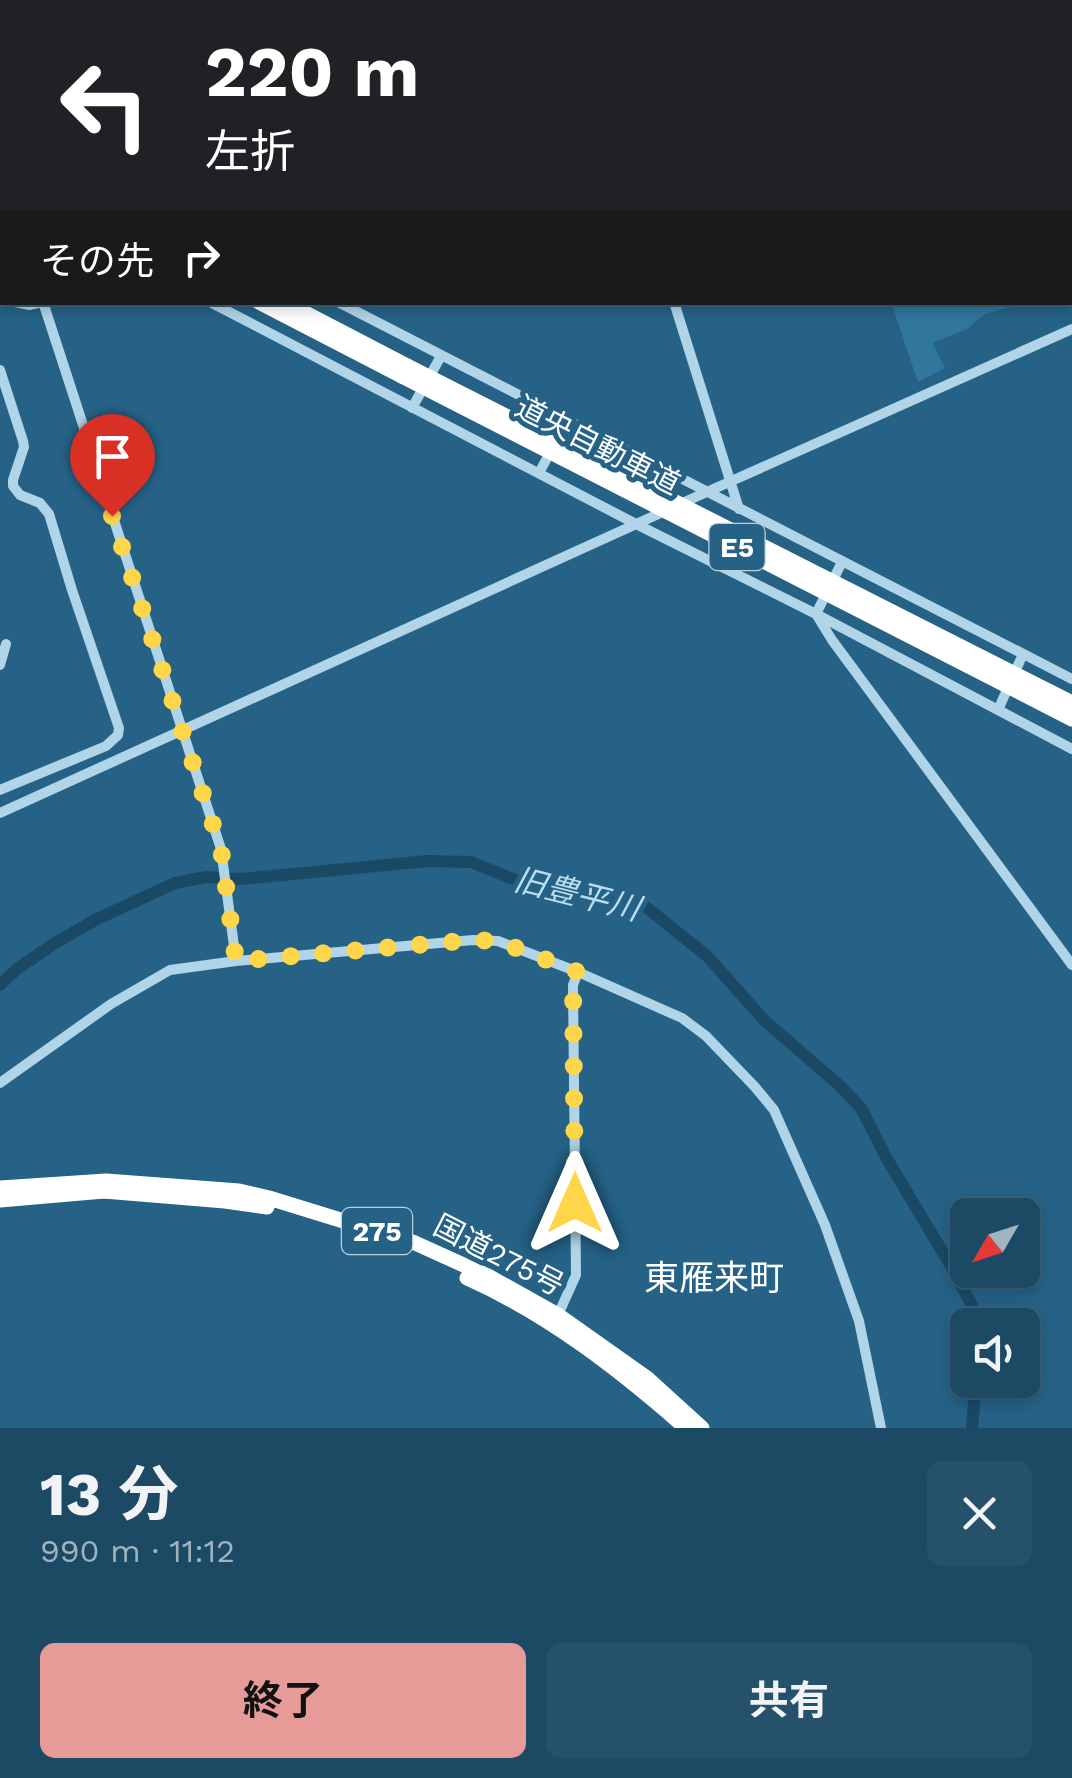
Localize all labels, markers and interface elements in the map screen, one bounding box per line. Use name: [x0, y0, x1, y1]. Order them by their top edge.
text: 220 m: [205, 31, 419, 113]
icon: left: [40, 40, 170, 170]
text: 左折: [205, 125, 295, 178]
icon: right: [174, 230, 229, 285]
text: その先: [40, 239, 154, 283]
street label: 道央自動車道: [510, 389, 686, 501]
pin: [70, 414, 155, 517]
icon: arrive: [85, 429, 140, 484]
road number: E5: [710, 524, 764, 570]
water label: 旧豊平川: [510, 860, 647, 929]
position arrow: [523, 1151, 627, 1255]
north arrow: [950, 1198, 1040, 1288]
map controls: [950, 1198, 1040, 1398]
street label: 国道275号: [428, 1207, 570, 1303]
road number: 275: [342, 1208, 412, 1254]
district label: 東雁来町: [644, 1257, 784, 1299]
button: sound: [950, 1308, 1040, 1398]
text: 13 分: [40, 1459, 179, 1530]
button: close: [927, 1461, 1032, 1566]
text: 990 m · 11:12: [40, 1532, 235, 1570]
button: 終了: [40, 1643, 526, 1758]
button: 共有: [546, 1643, 1032, 1758]

